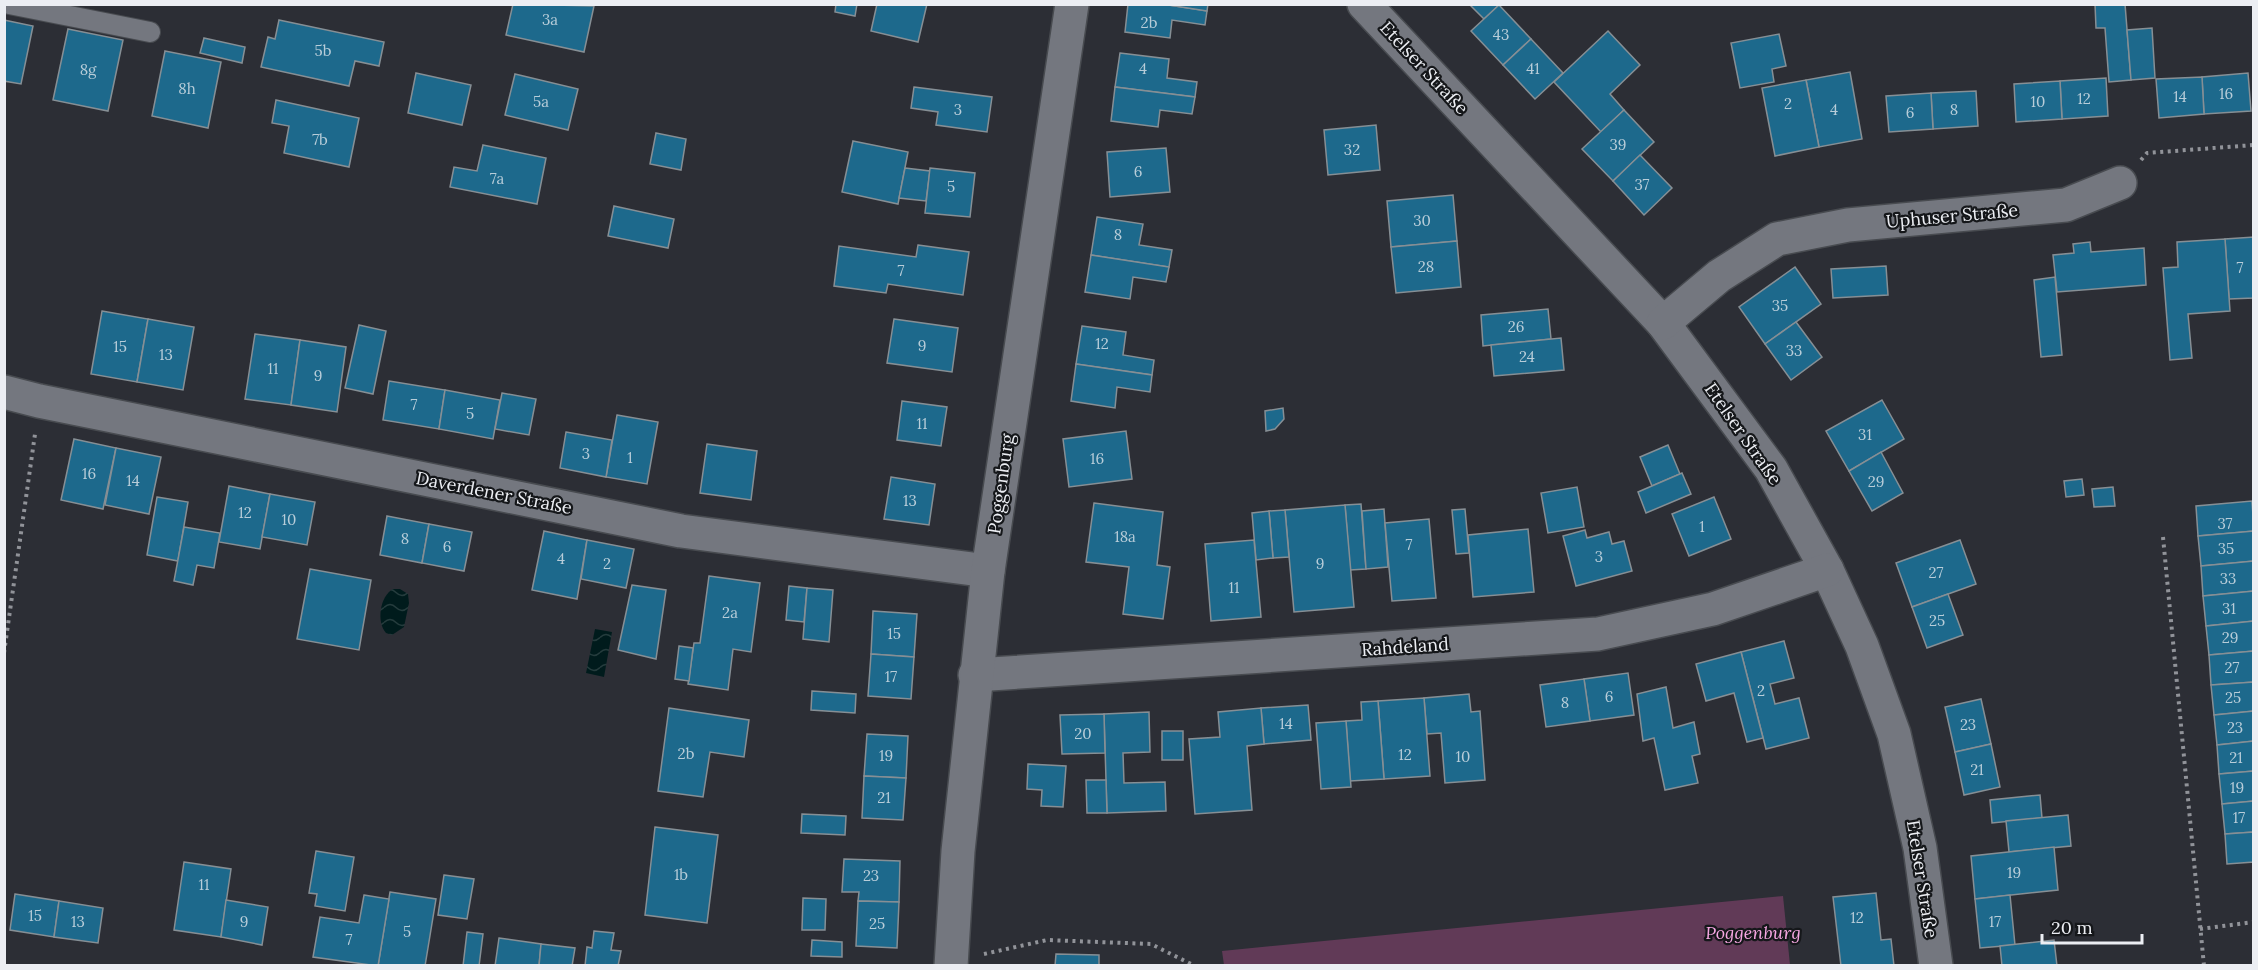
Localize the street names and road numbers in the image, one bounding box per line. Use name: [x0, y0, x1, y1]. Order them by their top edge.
street label: Etelser Straße: [1375, 16, 1474, 119]
street label: Uphuser Straße: [1885, 198, 2019, 233]
street label: Etelser Straße: [1700, 378, 1787, 489]
street label: Poggenburg: [982, 431, 1019, 535]
street label: Daverdener Straße: [414, 466, 574, 519]
street label: Rahdeland: [1360, 632, 1450, 661]
street label: Etelser Straße: [1902, 818, 1943, 940]

